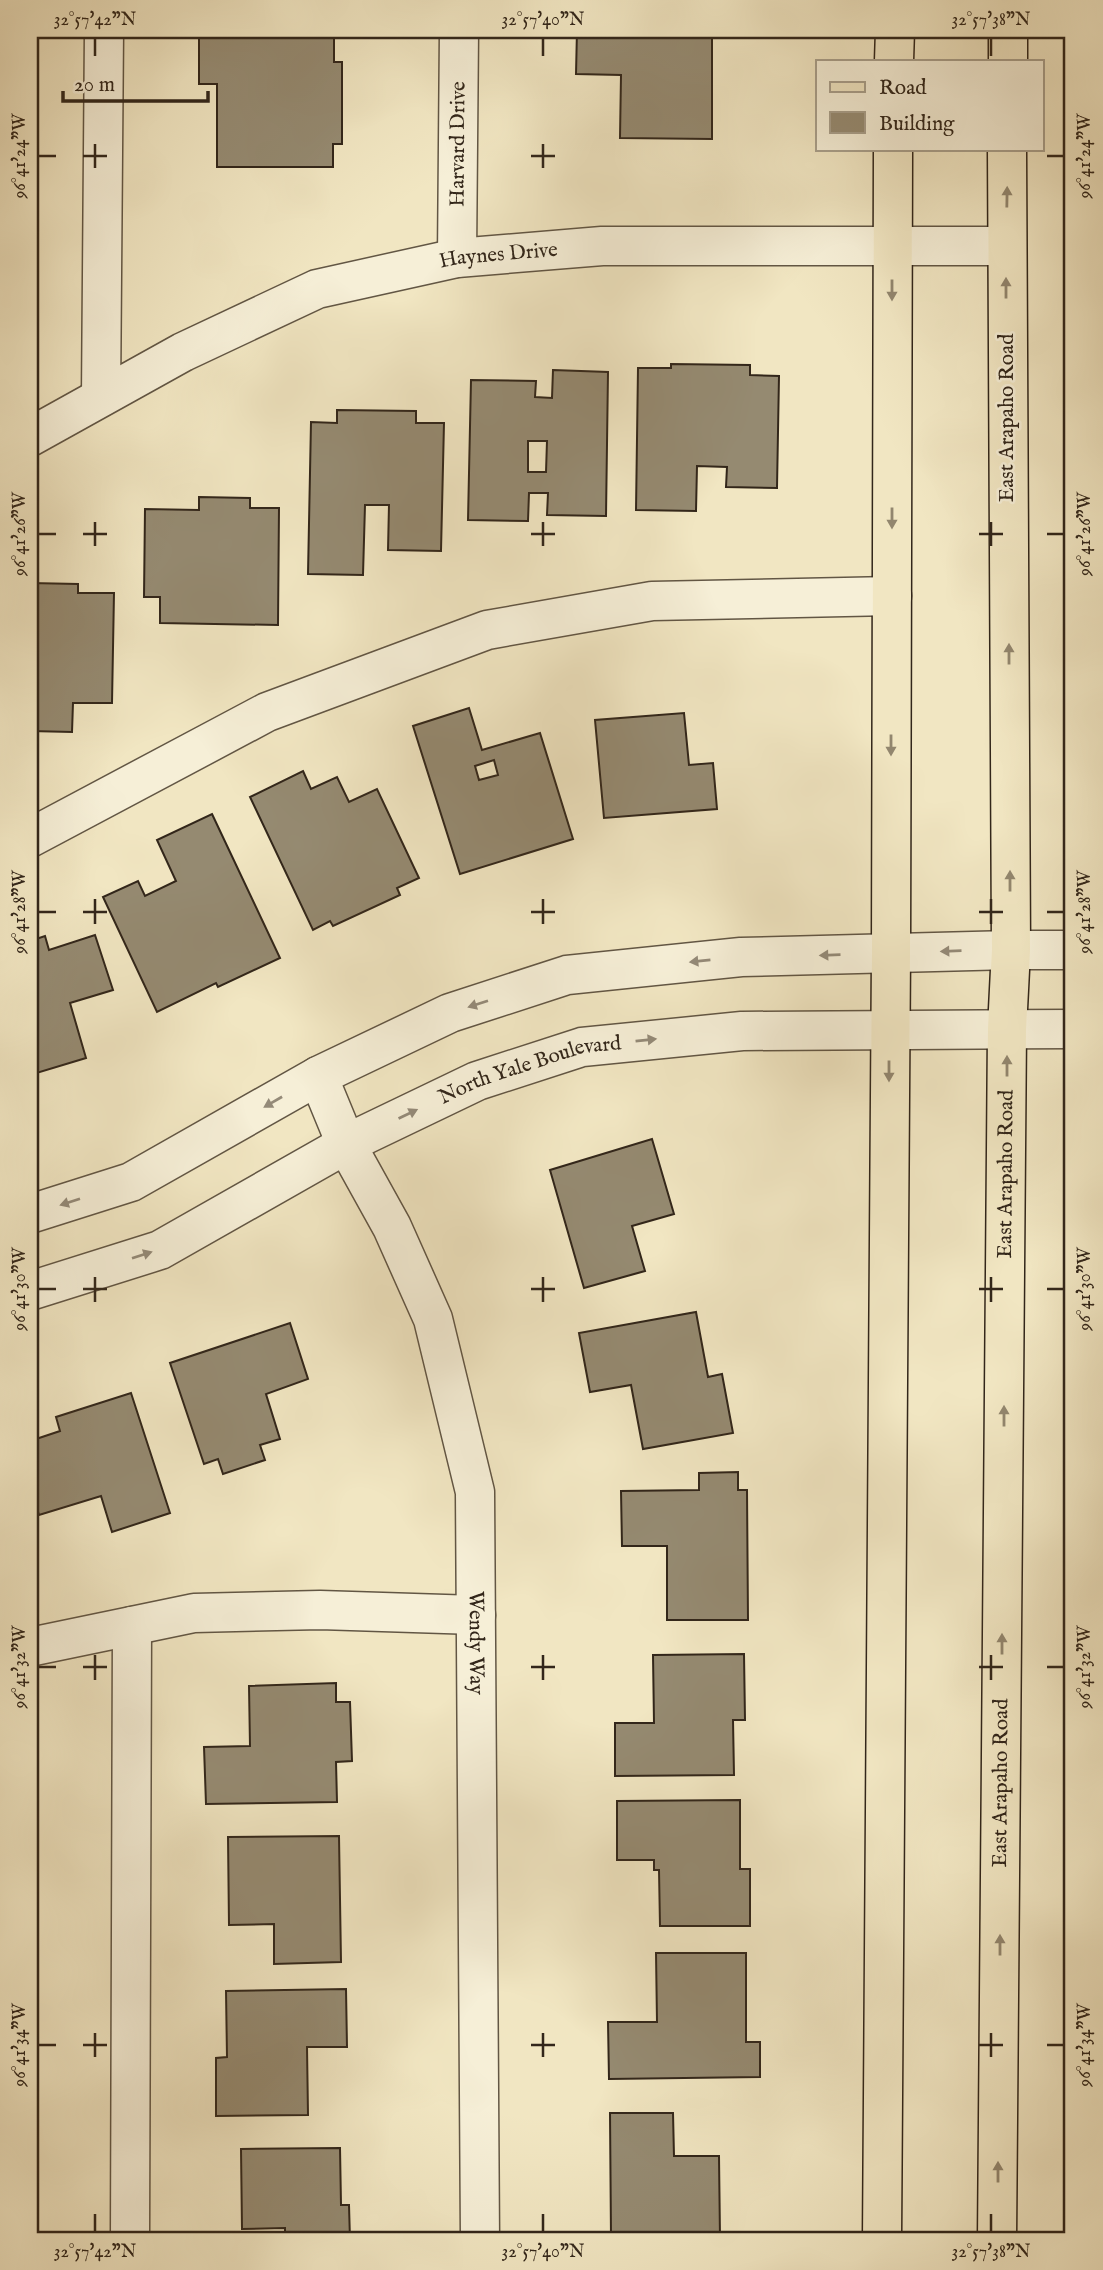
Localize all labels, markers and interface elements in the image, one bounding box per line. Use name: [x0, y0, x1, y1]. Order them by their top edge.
text: 32°57'42"N: [54, 9, 137, 32]
text: 32°57'40"N: [502, 9, 585, 32]
text: 32°57'38"N: [951, 9, 1031, 32]
scale bar: [63, 60, 208, 104]
legend: [816, 60, 1044, 150]
text: 20 m: [74, 72, 115, 99]
text: Road: [879, 75, 927, 102]
street label: Harvard Drive: [444, 81, 472, 207]
text: Building: [879, 111, 955, 138]
text: 96°41'24"W: [9, 113, 32, 200]
text: 96°41'24"W: [1074, 113, 1097, 200]
one-way arrow: [1001, 186, 1013, 208]
street label: Haynes Drive: [437, 236, 559, 275]
one-way arrow: [1001, 276, 1012, 298]
one-way arrow: [886, 280, 898, 302]
street label: East Arapaho Road: [994, 333, 1021, 502]
text: 96°41'26"W: [9, 491, 32, 577]
text: 96°41'26"W: [1074, 491, 1097, 577]
one-way arrow: [886, 507, 898, 529]
one-way arrow: [1003, 643, 1015, 665]
one-way arrow: [885, 735, 897, 757]
text: 96°41'28"W: [9, 870, 32, 955]
one-way arrow: [1004, 870, 1016, 892]
text: 96°41'28"W: [1074, 870, 1097, 955]
one-way arrow: [940, 946, 962, 957]
one-way arrow: [818, 949, 840, 961]
one-way arrow: [689, 956, 711, 967]
one-way arrow: [467, 999, 488, 1010]
street label: North Yale Boulevard: [434, 1030, 623, 1111]
one-way arrow: [635, 1035, 657, 1046]
one-way arrow: [1001, 1055, 1013, 1077]
one-way arrow: [883, 1060, 895, 1082]
street label: East Arapaho Road: [992, 1089, 1020, 1259]
one-way arrow: [263, 1096, 283, 1108]
one-way arrow: [397, 1108, 418, 1119]
one-way arrow: [59, 1197, 80, 1207]
text: 96°41'30"W: [9, 1247, 32, 1332]
text: 96°41'30"W: [1074, 1247, 1097, 1332]
one-way arrow: [131, 1250, 152, 1260]
one-way arrow: [998, 1405, 1010, 1427]
street label: Wendy Way: [462, 1591, 490, 1695]
text: 96°41'32"W: [9, 1625, 32, 1709]
text: 96°41'32"W: [1074, 1625, 1097, 1709]
one-way arrow: [996, 1632, 1008, 1654]
street label: East Arapaho Road: [987, 1698, 1015, 1868]
one-way arrow: [994, 1933, 1006, 1955]
text: 96°41'34"W: [9, 2003, 32, 2088]
text: 96°41'34"W: [1074, 2003, 1097, 2088]
one-way arrow: [992, 2161, 1004, 2183]
text: 32°57'42"N: [54, 2241, 137, 2264]
text: 32°57'40"N: [502, 2241, 585, 2264]
text: 32°57'38"N: [951, 2241, 1031, 2264]

